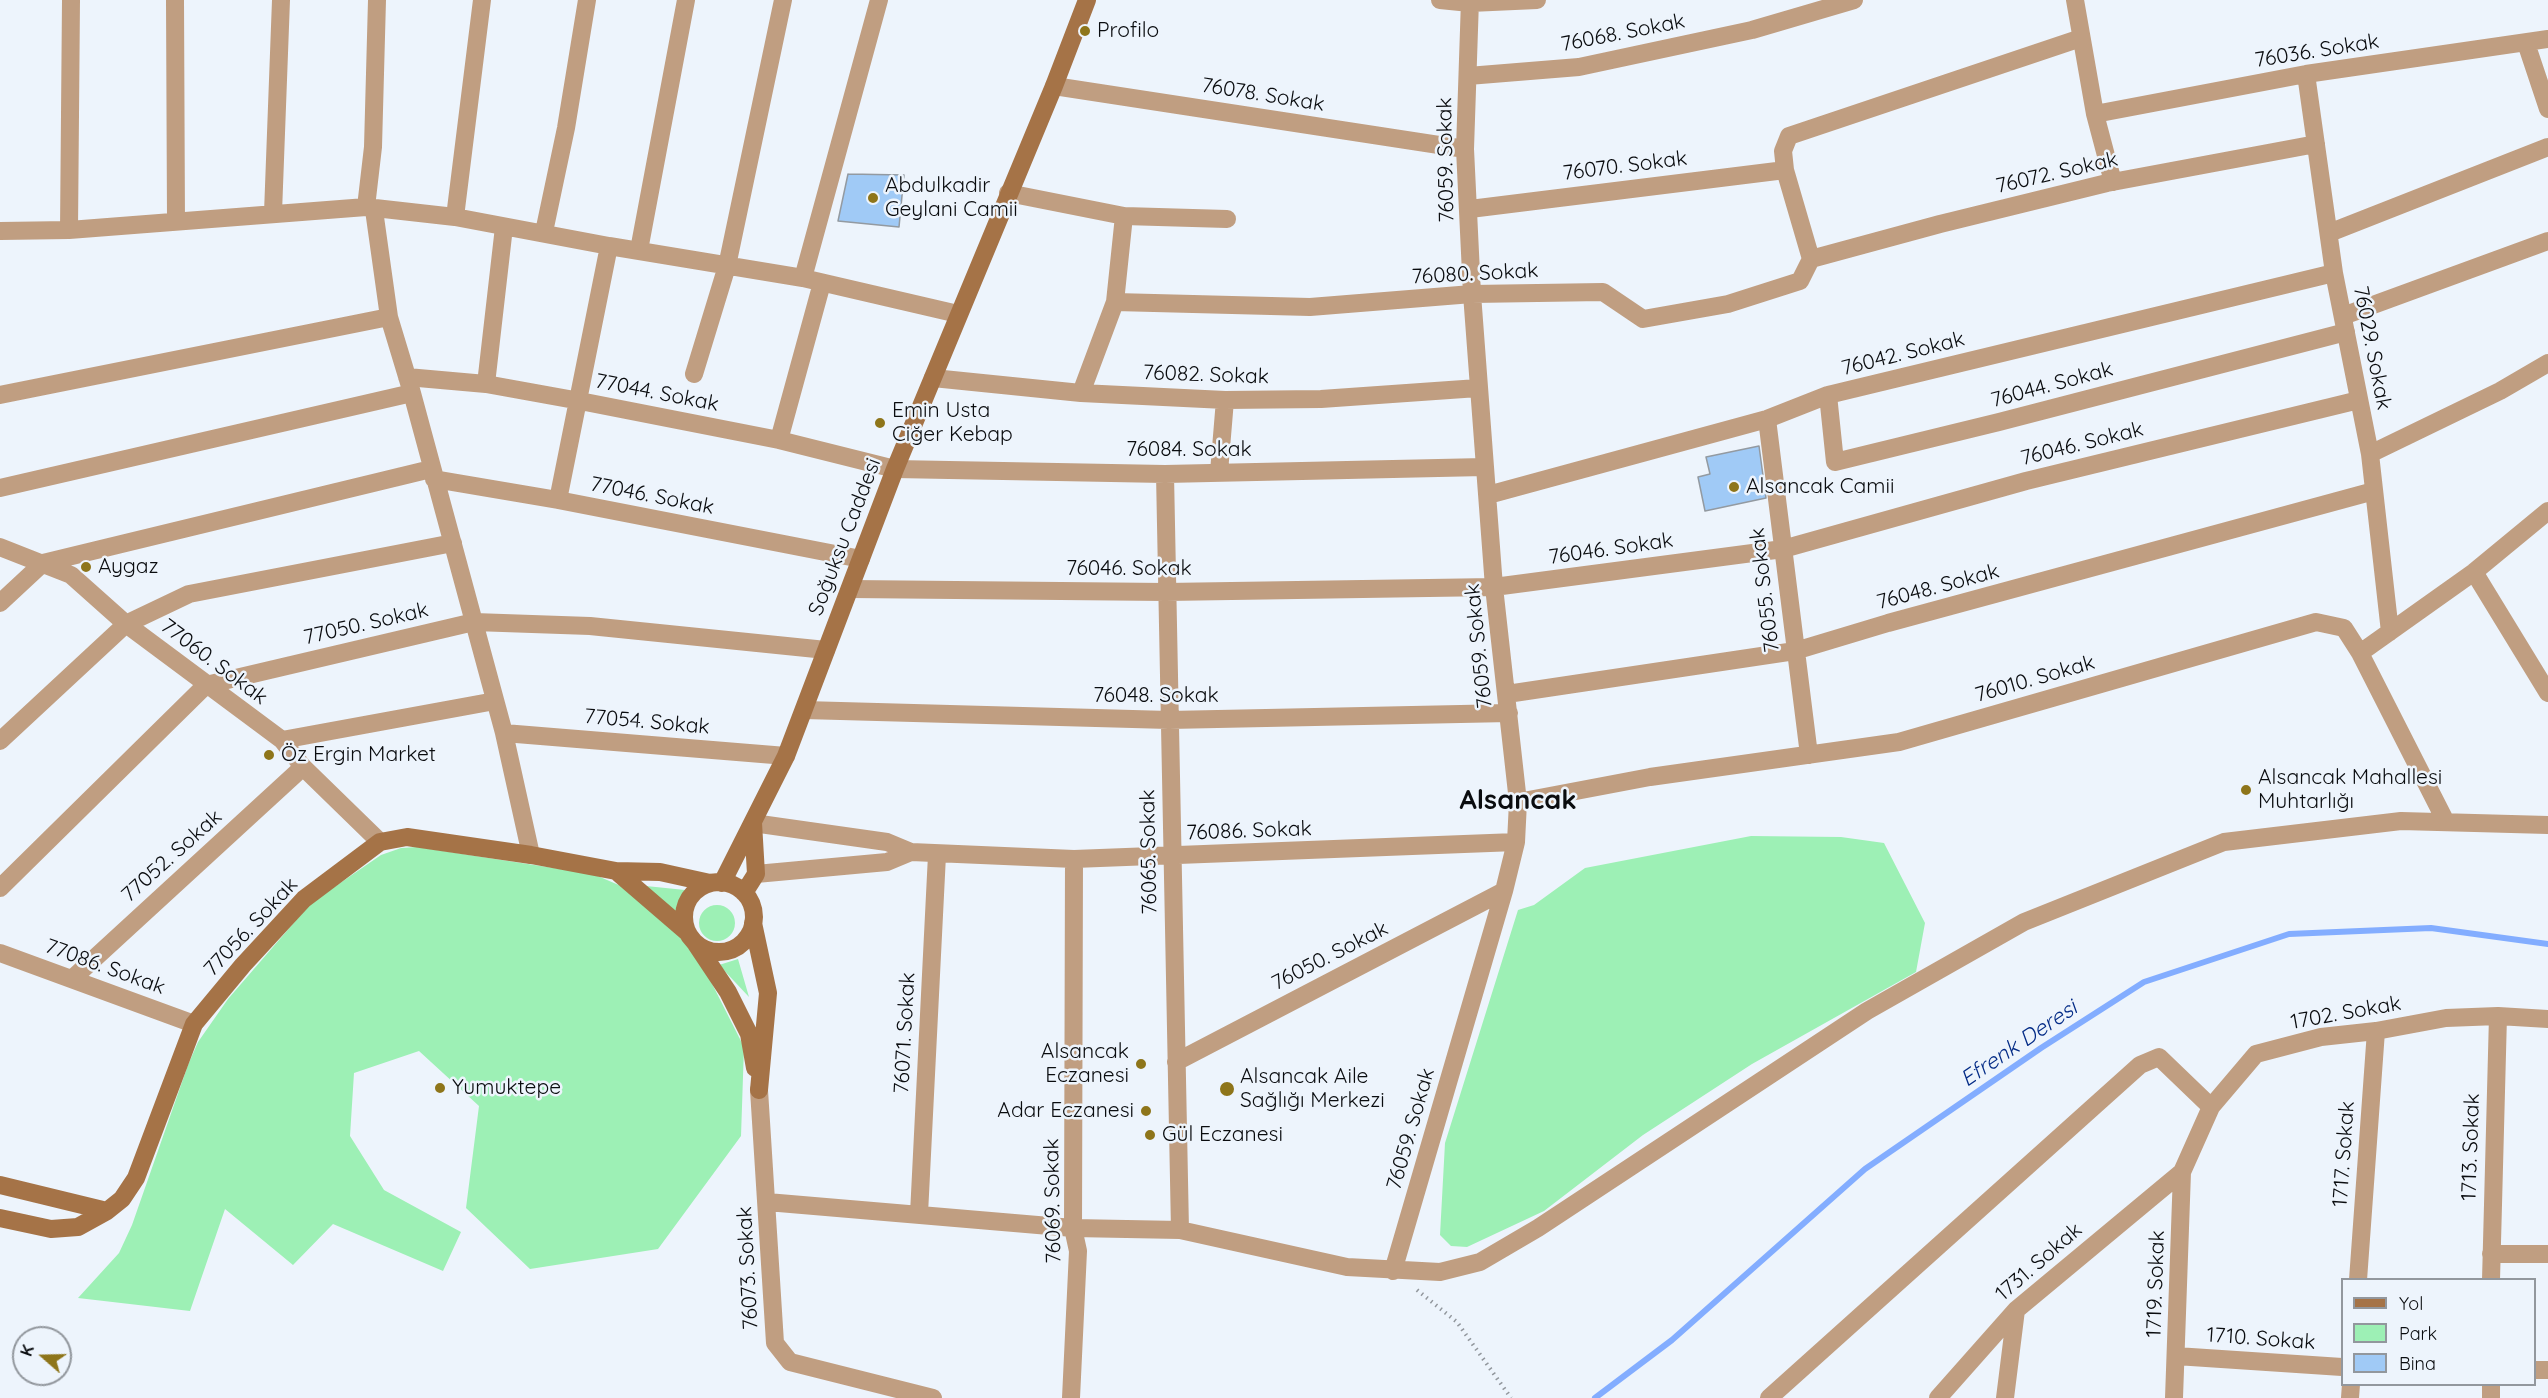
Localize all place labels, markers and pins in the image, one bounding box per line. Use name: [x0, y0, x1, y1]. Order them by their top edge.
place label: Profilo: [1097, 18, 1159, 44]
marker: Profilo: [1078, 24, 1092, 38]
place label: Abdulkadir Geylani Camii: [885, 173, 1018, 223]
marker: Abdulkadir Geylani Camii: [866, 191, 880, 205]
place label: Emin Usta Ciğer Kebap: [892, 398, 1013, 448]
marker: Emin Usta Ciğer Kebap: [873, 416, 887, 430]
place label: Alsancak Camii: [1746, 474, 1894, 500]
marker: Alsancak Camii: [1727, 480, 1741, 494]
place label: Aygaz: [98, 554, 158, 580]
marker: Aygaz: [79, 560, 93, 574]
place label: Öz Ergin Market: [281, 742, 436, 768]
marker: Öz Ergin Market: [262, 748, 276, 762]
place label: Alsancak Mahallesi Muhtarlığı: [2258, 765, 2442, 815]
marker: Alsancak Mahallesi Muhtarlığı: [2239, 783, 2253, 797]
place label: Alsancak Eczanesi: [1041, 1039, 1129, 1089]
marker: Alsancak Eczanesi: [1134, 1057, 1148, 1071]
place label: Alsancak Aile Sağlığı Merkezi: [1240, 1064, 1385, 1114]
place label: Yumuktepe: [452, 1075, 561, 1101]
marker: Alsancak Aile Sağlığı Merkezi: [1218, 1080, 1236, 1098]
marker: Yumuktepe: [433, 1081, 447, 1095]
place label: Adar Eczanesi: [997, 1098, 1134, 1124]
marker: Adar Eczanesi: [1139, 1104, 1153, 1118]
place label: Gül Eczanesi: [1162, 1122, 1283, 1148]
marker: Gül Eczanesi: [1143, 1128, 1157, 1142]

